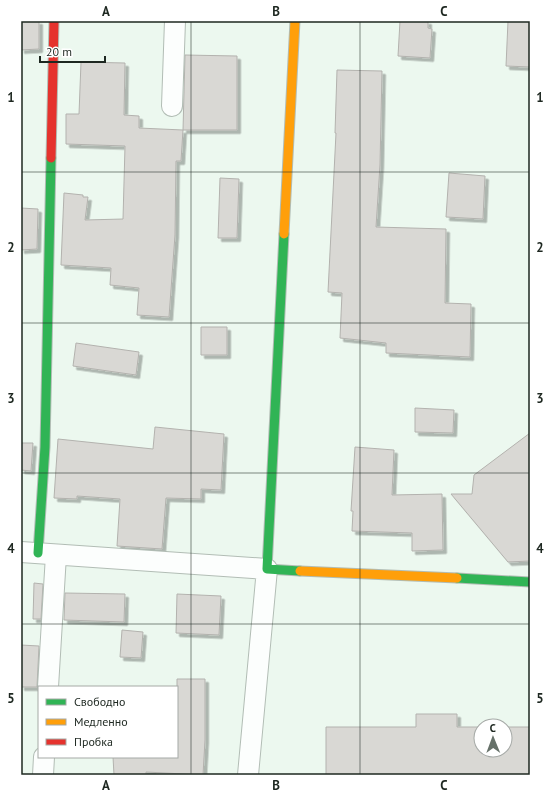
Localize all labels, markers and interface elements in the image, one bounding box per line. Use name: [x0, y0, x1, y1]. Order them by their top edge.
text: A: [102, 3, 110, 20]
text: B: [272, 3, 280, 20]
text: C: [440, 3, 448, 20]
scale bar: [40, 38, 105, 64]
text: 20 m: [46, 44, 72, 59]
text: 1: [7, 89, 15, 106]
text: 1: [536, 89, 544, 106]
text: 2: [7, 239, 15, 256]
text: 2: [536, 239, 544, 256]
text: 3: [7, 390, 15, 407]
text: 3: [536, 390, 544, 407]
text: 4: [7, 540, 15, 557]
text: 4: [536, 540, 544, 557]
legend: [38, 686, 178, 758]
text: 5: [7, 690, 15, 707]
text: 5: [536, 690, 544, 707]
text: Свободно: [74, 694, 125, 709]
text: Медленно: [74, 714, 128, 729]
north arrow: [473, 718, 513, 758]
text: С: [490, 721, 496, 735]
text: Пробка: [74, 734, 113, 749]
text: A: [102, 777, 110, 794]
text: B: [272, 777, 280, 794]
text: C: [440, 777, 448, 794]

